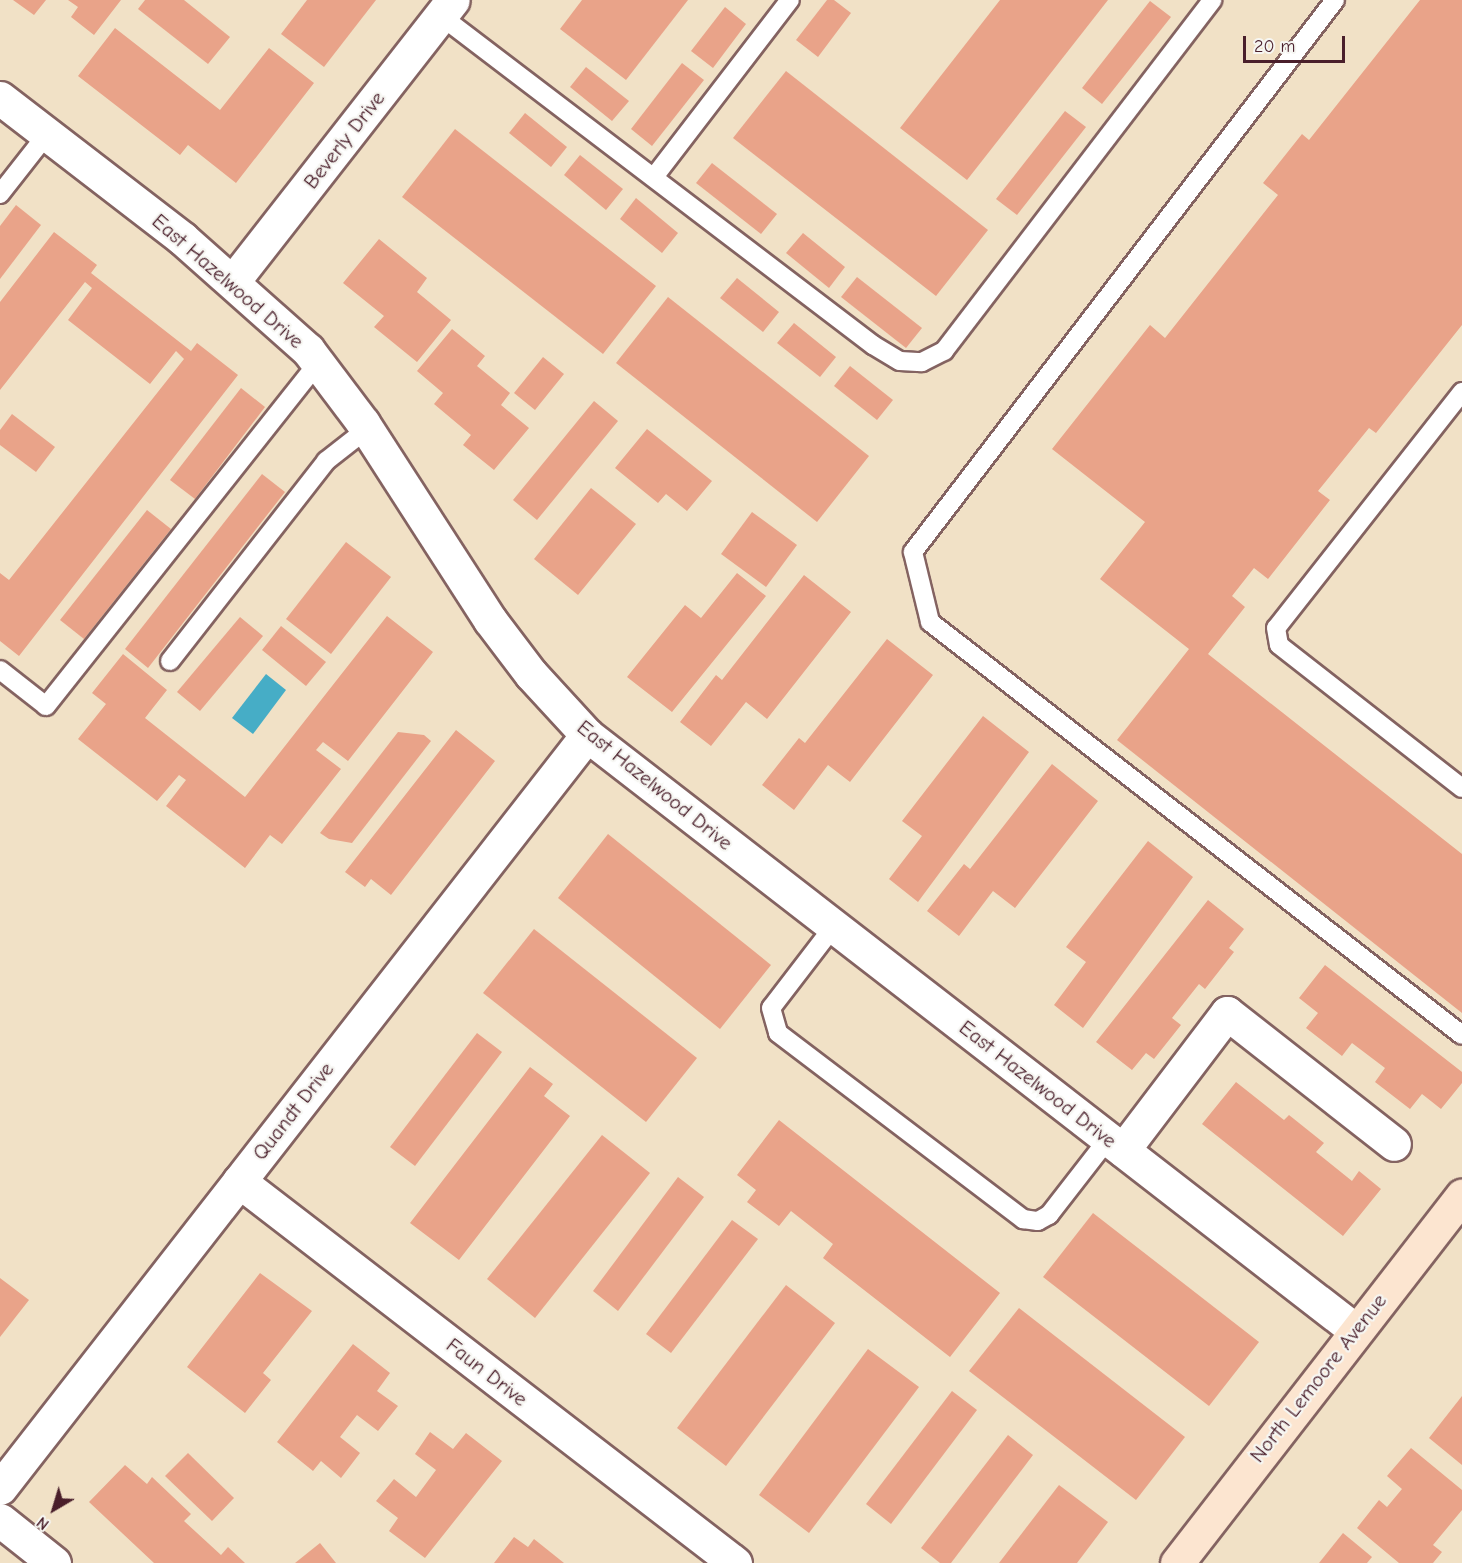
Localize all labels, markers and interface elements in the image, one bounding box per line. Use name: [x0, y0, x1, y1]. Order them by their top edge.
scale bar: [1246, 24, 1348, 62]
text: 20 m: [1254, 36, 1295, 57]
street label: Beverly Drive: [298, 86, 390, 194]
street label: East Hazelwood Drive: [147, 208, 309, 354]
street label: East Hazelwood Drive: [572, 715, 738, 855]
street label: East Hazelwood Drive: [954, 1015, 1122, 1153]
street label: Quandt Drive: [247, 1057, 339, 1165]
street label: North Lemoore Avenue: [1244, 1289, 1392, 1467]
street label: Faun Drive: [441, 1332, 533, 1412]
north arrow: [24, 1479, 84, 1539]
text: N: [33, 1513, 53, 1533]

